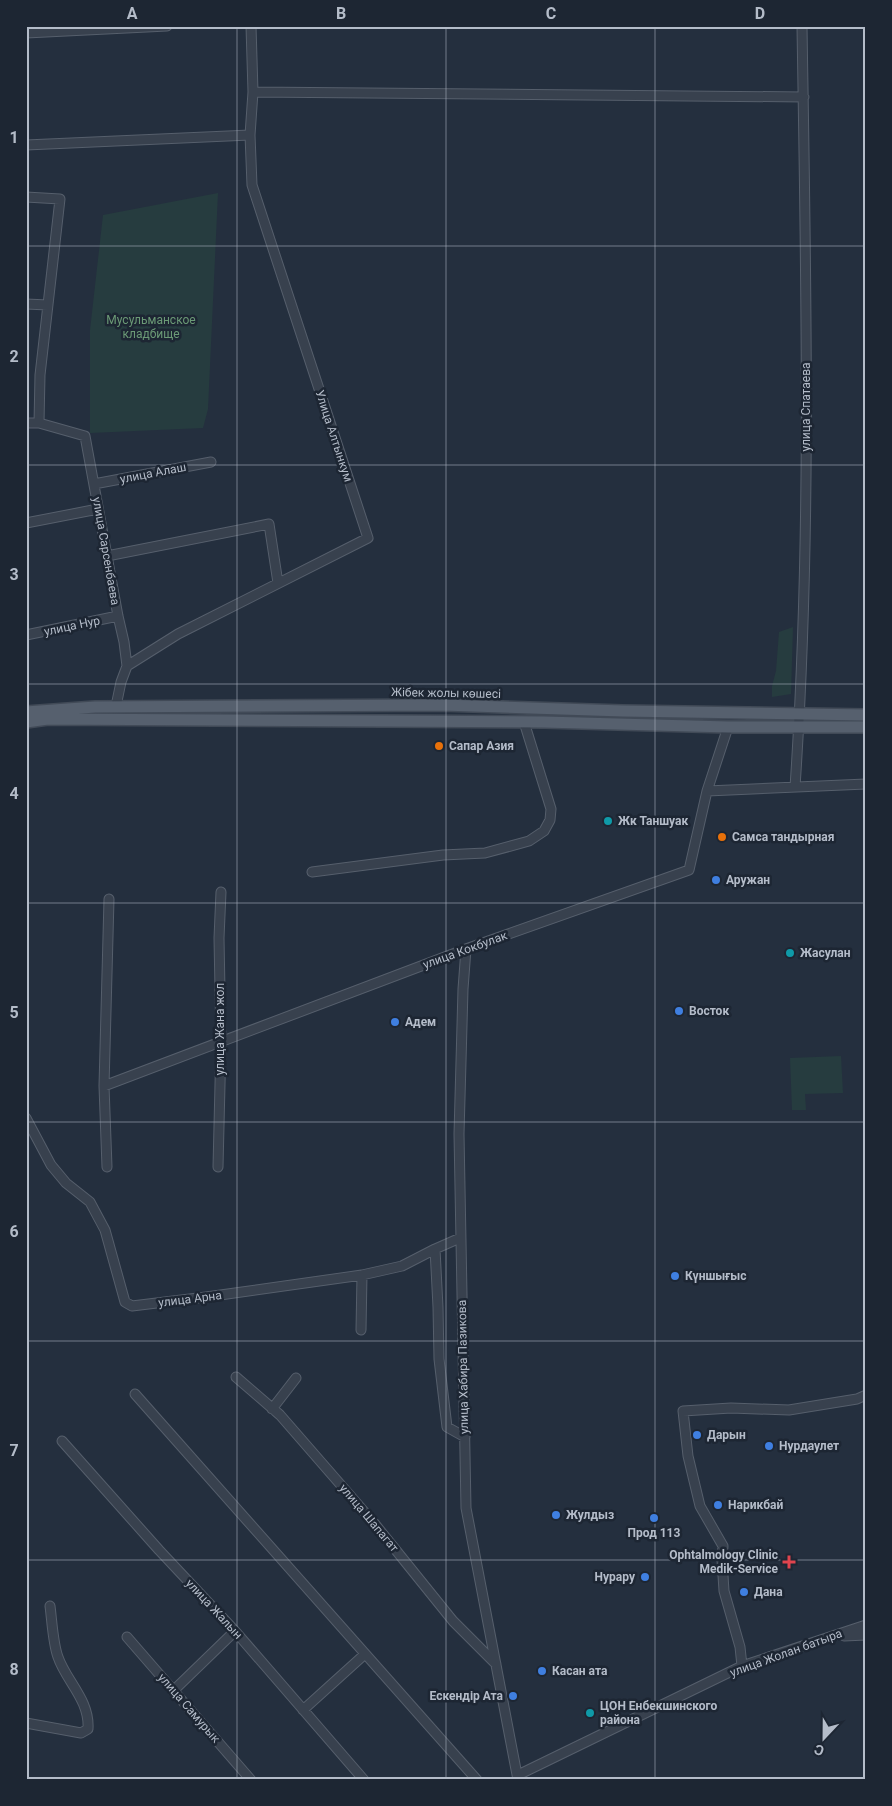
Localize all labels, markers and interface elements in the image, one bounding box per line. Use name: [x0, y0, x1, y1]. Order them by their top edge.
text: A: [127, 4, 138, 23]
text: B: [336, 4, 346, 23]
text: C: [546, 4, 556, 23]
text: D: [755, 4, 765, 23]
text: 1: [9, 128, 19, 147]
park label: Мусульманское кладбище: [106, 313, 196, 341]
text: 2: [9, 347, 19, 366]
street label: улица Спатаева: [799, 362, 813, 452]
street label: Улица Алтынкум: [313, 388, 355, 484]
street label: улица Алаш: [119, 460, 187, 486]
street label: улица Сарсенбаева: [90, 496, 122, 606]
text: 3: [9, 565, 19, 584]
street label: улица Нур: [43, 613, 102, 639]
street label: Жібек жолы көшесі: [391, 685, 501, 701]
place label: Сапар Азия: [449, 739, 514, 753]
marker: Сапар Азия: [433, 740, 445, 752]
text: 4: [9, 784, 19, 803]
place label: Жк Таншуак: [618, 814, 688, 828]
marker: Жк Таншуак: [602, 815, 614, 827]
place label: Самса тандырная: [732, 830, 834, 844]
marker: Самса тандырная: [716, 831, 728, 843]
place label: Аружан: [726, 873, 770, 887]
marker: Аружан: [710, 874, 722, 886]
street label: улица Кокбулак: [421, 928, 510, 972]
place label: Жасулан: [800, 946, 851, 960]
marker: Жасулан: [784, 947, 796, 959]
street label: улица Жана жол: [213, 983, 227, 1075]
text: 5: [9, 1003, 19, 1022]
place label: Восток: [689, 1004, 729, 1018]
marker: Восток: [673, 1005, 685, 1017]
place label: Адем: [405, 1015, 436, 1029]
marker: Адем: [389, 1016, 401, 1028]
text: 6: [9, 1222, 19, 1241]
place label: Күншығыс: [685, 1269, 747, 1283]
marker: Күншығыс: [669, 1270, 681, 1282]
street label: улица Арна: [157, 1288, 223, 1310]
street label: улица Хабира Пазикова: [455, 1300, 471, 1434]
place label: Дарын: [707, 1428, 746, 1442]
marker: Дарын: [691, 1429, 703, 1441]
place label: Нурдаулет: [779, 1439, 839, 1453]
marker: Нурдаулет: [763, 1440, 775, 1452]
text: 7: [9, 1441, 19, 1460]
street label: улица Шапагат: [336, 1481, 402, 1555]
place label: Нарикбай: [728, 1498, 783, 1512]
marker: Нарикбай: [712, 1499, 724, 1511]
place label: Жулдыз: [566, 1508, 614, 1522]
marker: Жулдыз: [550, 1509, 562, 1521]
marker: Прод 113: [648, 1512, 660, 1524]
place label: Прод 113: [628, 1526, 681, 1540]
place label: Ophtalmology Clinic Medik-Service: [669, 1548, 779, 1576]
marker: Ophtalmology Clinic Medik-Service: [782, 1555, 796, 1569]
place label: Нурару: [595, 1570, 636, 1584]
marker: Нурару: [639, 1571, 651, 1583]
street label: улица Жалын: [183, 1576, 245, 1642]
place label: Дана: [754, 1585, 783, 1599]
marker: Дана: [738, 1586, 750, 1598]
street label: улица Жолан батыра: [728, 1626, 844, 1680]
text: 8: [9, 1660, 19, 1679]
place label: Касан ата: [552, 1664, 608, 1678]
marker: Касан ата: [536, 1665, 548, 1677]
street label: улица Самурык: [155, 1670, 223, 1746]
place label: Ескендір Ата: [430, 1689, 504, 1703]
marker: Ескендір Ата: [507, 1690, 519, 1702]
place label: ЦОН Енбекшинского района: [600, 1699, 717, 1727]
marker: ЦОН Енбекшинского района: [584, 1707, 596, 1719]
north arrow: [800, 1714, 850, 1764]
text: С: [812, 1741, 826, 1759]

